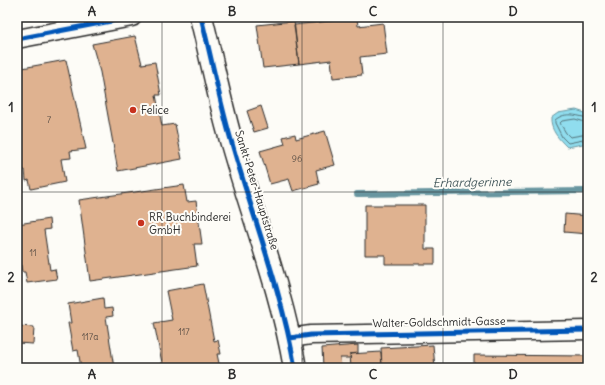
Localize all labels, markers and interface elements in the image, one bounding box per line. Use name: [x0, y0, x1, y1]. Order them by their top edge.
text: A: [88, 3, 97, 20]
text: B: [228, 3, 237, 20]
text: C: [369, 3, 378, 20]
text: D: [508, 3, 518, 20]
text: 1: [8, 99, 14, 116]
text: 1: [591, 99, 597, 116]
place label: Felice: [141, 103, 169, 117]
marker: Felice: [128, 105, 138, 115]
house number: 7: [47, 114, 52, 125]
street label: Sankt-Peter-Hauptstraße: [232, 128, 282, 252]
house number: 96: [292, 153, 302, 164]
water label: Erhardgerinne: [433, 174, 513, 190]
place label: RR Buchbinderei GmbH: [149, 210, 231, 237]
marker: RR Buchbinderei GmbH: [136, 218, 146, 228]
house number: 11: [29, 247, 37, 258]
text: 2: [7, 269, 15, 286]
text: 2: [590, 269, 598, 286]
street label: Walter-Goldschmidt-Gasse: [372, 314, 506, 330]
house number: 117: [178, 326, 190, 337]
house number: 117a: [82, 331, 98, 342]
text: A: [88, 366, 97, 383]
text: B: [228, 366, 237, 383]
text: C: [369, 366, 378, 383]
text: D: [508, 366, 518, 383]

